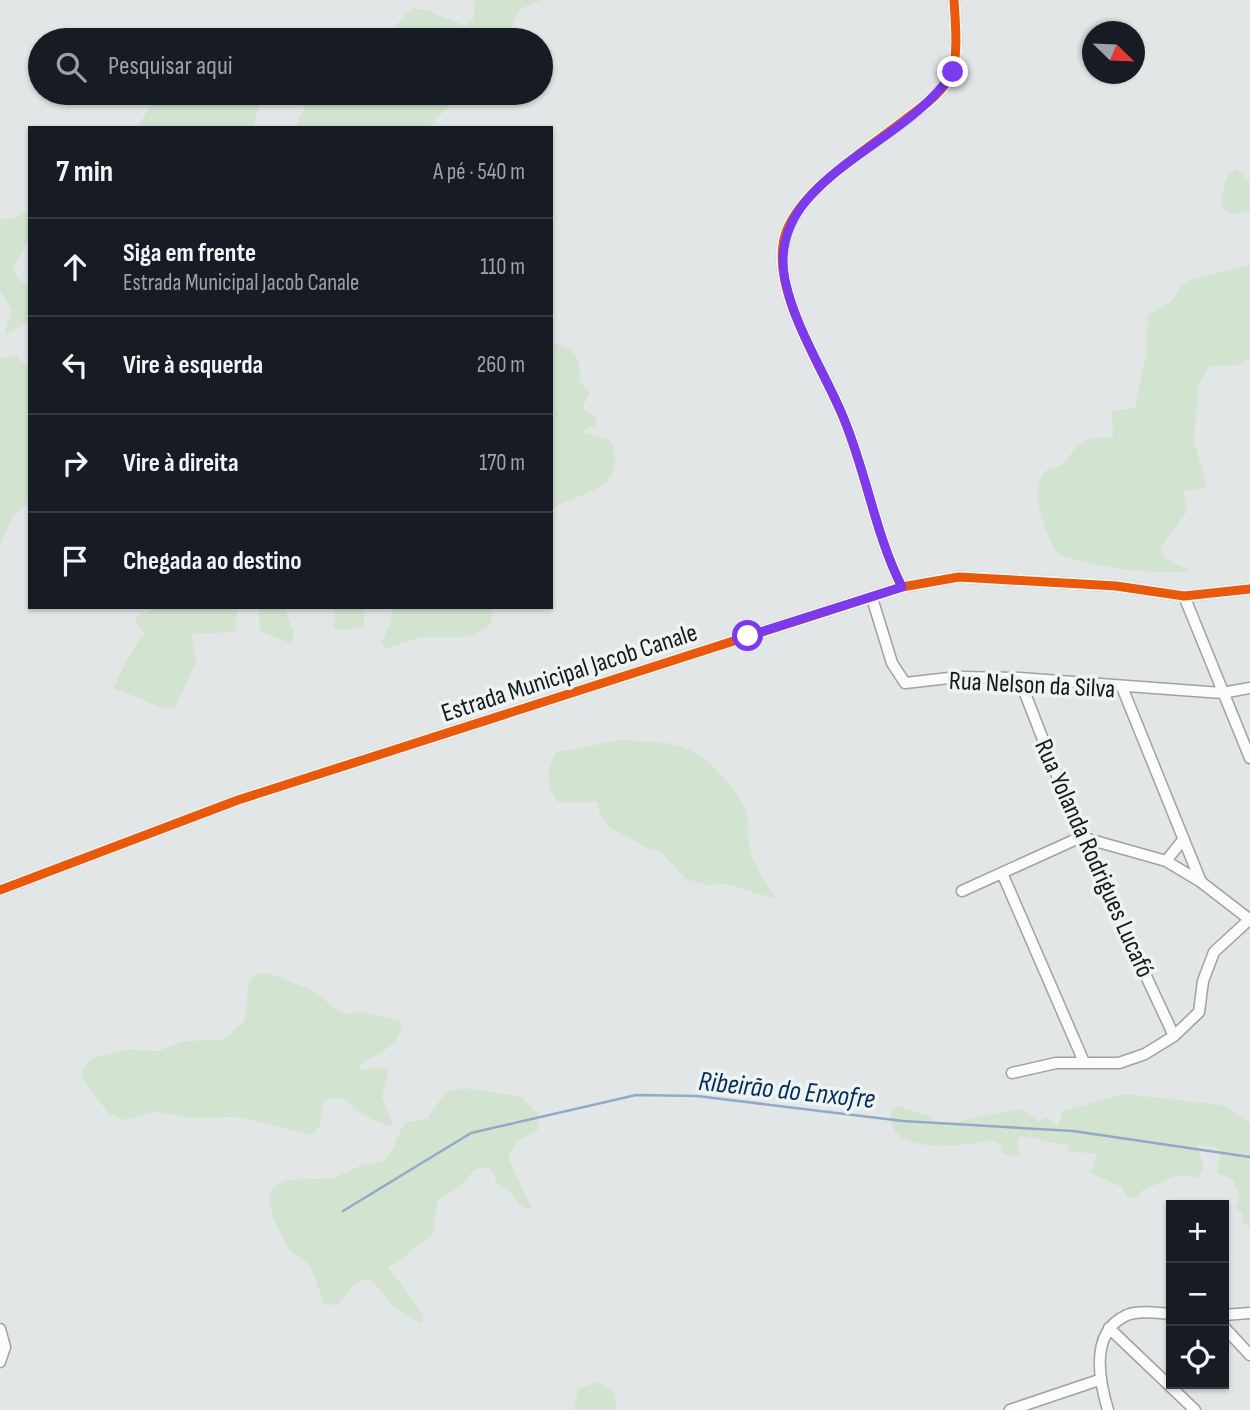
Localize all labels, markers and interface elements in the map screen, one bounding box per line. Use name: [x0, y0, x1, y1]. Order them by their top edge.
north arrow: [1082, 21, 1145, 84]
search box: [28, 28, 553, 105]
icon: search: [52, 48, 90, 86]
text: Pesquisar aqui: [108, 51, 233, 82]
route end: [937, 56, 968, 87]
text: 7 min: [56, 154, 113, 190]
text: A pé · 540 m: [433, 158, 525, 186]
text: Siga em frente: [123, 238, 256, 269]
icon: ahead: [56, 248, 94, 286]
text: 110 m: [480, 253, 525, 281]
text: Estrada Municipal Jacob Canale: [123, 269, 359, 297]
icon: left: [56, 346, 94, 384]
text: Vire à esquerda: [123, 350, 263, 381]
text: 260 m: [477, 351, 525, 379]
icon: right: [56, 444, 94, 482]
text: Vire à direita: [123, 448, 239, 479]
text: 170 m: [479, 449, 525, 477]
icon: arrive: [56, 542, 94, 580]
text: Chegada ao destino: [123, 546, 302, 577]
street label: Estrada Municipal Jacob Canale: [438, 617, 701, 729]
route start: [732, 620, 763, 651]
street label: Rua Nelson da Silva: [948, 666, 1116, 705]
street label: Rua Yolanda Rodrigues Lucafó: [1027, 735, 1160, 982]
water label: Ribeirão do Enxofre: [697, 1065, 877, 1116]
map controls: [1166, 1200, 1229, 1389]
button: +: [1166, 1200, 1229, 1263]
button: −: [1166, 1263, 1229, 1326]
button: locate: [1166, 1326, 1229, 1389]

